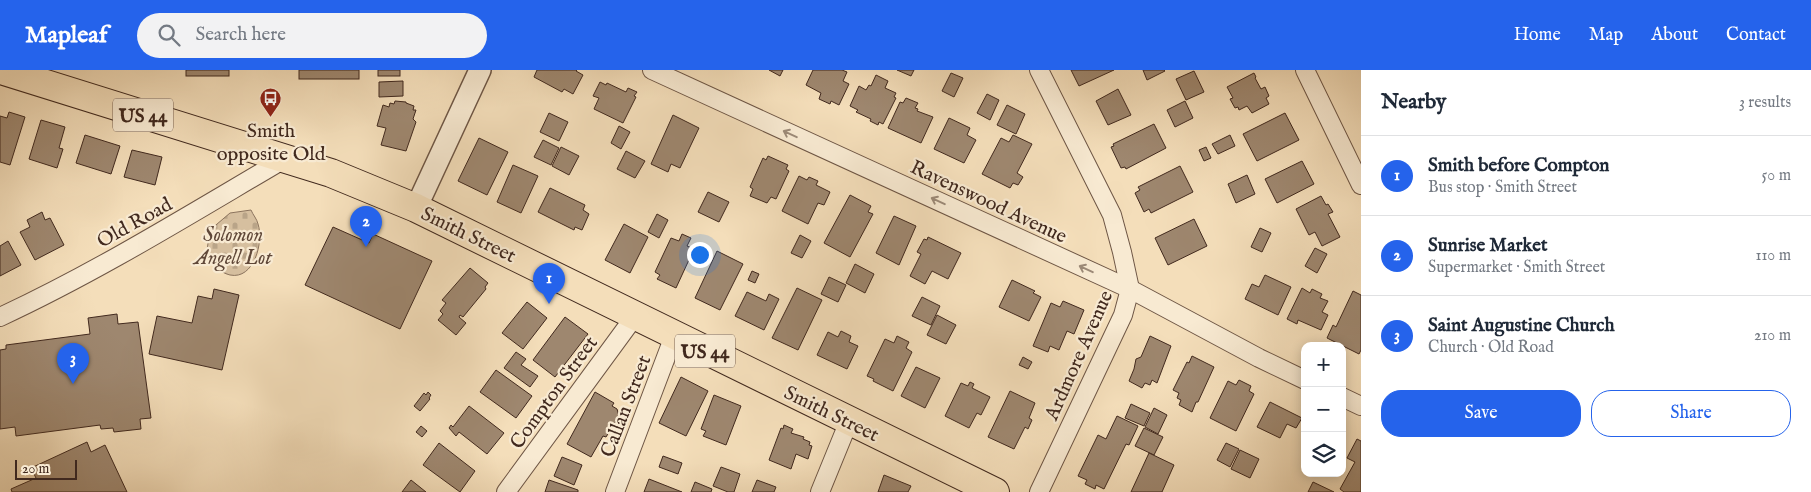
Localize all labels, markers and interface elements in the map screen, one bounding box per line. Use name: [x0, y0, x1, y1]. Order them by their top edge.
search box: [137, 13, 487, 58]
text: Mapleaf: [25, 20, 107, 51]
icon: search: [155, 21, 183, 49]
text: Search here: [195, 23, 286, 47]
text: Home: [1514, 24, 1561, 47]
text: Map: [1589, 24, 1623, 47]
text: About: [1651, 24, 1698, 47]
text: Contact: [1726, 24, 1786, 47]
bus stop icon: Smith opposite Old: [259, 86, 283, 117]
text: Nearby: [1381, 89, 1446, 116]
text: 3 results: [1739, 93, 1791, 113]
road number: US 44: [113, 98, 173, 132]
place label: Smith opposite Old: [217, 119, 326, 167]
one-way arrow: [783, 128, 798, 138]
text: Smith before Compton: [1428, 154, 1609, 178]
street label: Ravenswood Avenue: [906, 155, 1071, 250]
text: 1: [1394, 166, 1400, 186]
text: 50 m: [1762, 166, 1791, 186]
text: Bus stop · Smith Street: [1428, 178, 1577, 198]
street label: Old Road: [93, 192, 177, 254]
one-way arrow: [931, 196, 946, 205]
street label: Smith Street: [417, 202, 520, 269]
pin: 2: [350, 206, 382, 247]
park label: Solomon Angell Lot: [192, 223, 273, 272]
text: Sunrise Market: [1428, 234, 1548, 258]
your location: [687, 242, 713, 268]
text: 2: [1393, 246, 1401, 266]
text: 110 m: [1755, 246, 1791, 266]
text: Supermarket · Smith Street: [1428, 258, 1605, 278]
pin: 1: [533, 263, 565, 304]
one-way arrow: [1079, 263, 1094, 273]
street label: Ardmore Avenue: [1039, 287, 1119, 425]
text: Saint Augustine Church: [1428, 314, 1615, 338]
text: 3: [1394, 326, 1400, 346]
text: 210 m: [1754, 326, 1791, 346]
street label: Compton Street: [505, 331, 604, 454]
road number: US 44: [675, 334, 735, 368]
text: Church · Old Road: [1428, 338, 1554, 358]
map controls: [1301, 342, 1346, 477]
button: +: [1301, 342, 1346, 387]
pin: 3: [57, 343, 89, 384]
street label: Callan Street: [596, 352, 657, 461]
street label: Smith Street: [780, 381, 883, 448]
button: −: [1301, 387, 1346, 432]
button: Save: [1381, 390, 1581, 437]
button: Share: [1591, 390, 1791, 437]
button: layers: [1301, 432, 1346, 477]
scale bar: [15, 457, 78, 480]
text: 20 m: [22, 460, 49, 478]

